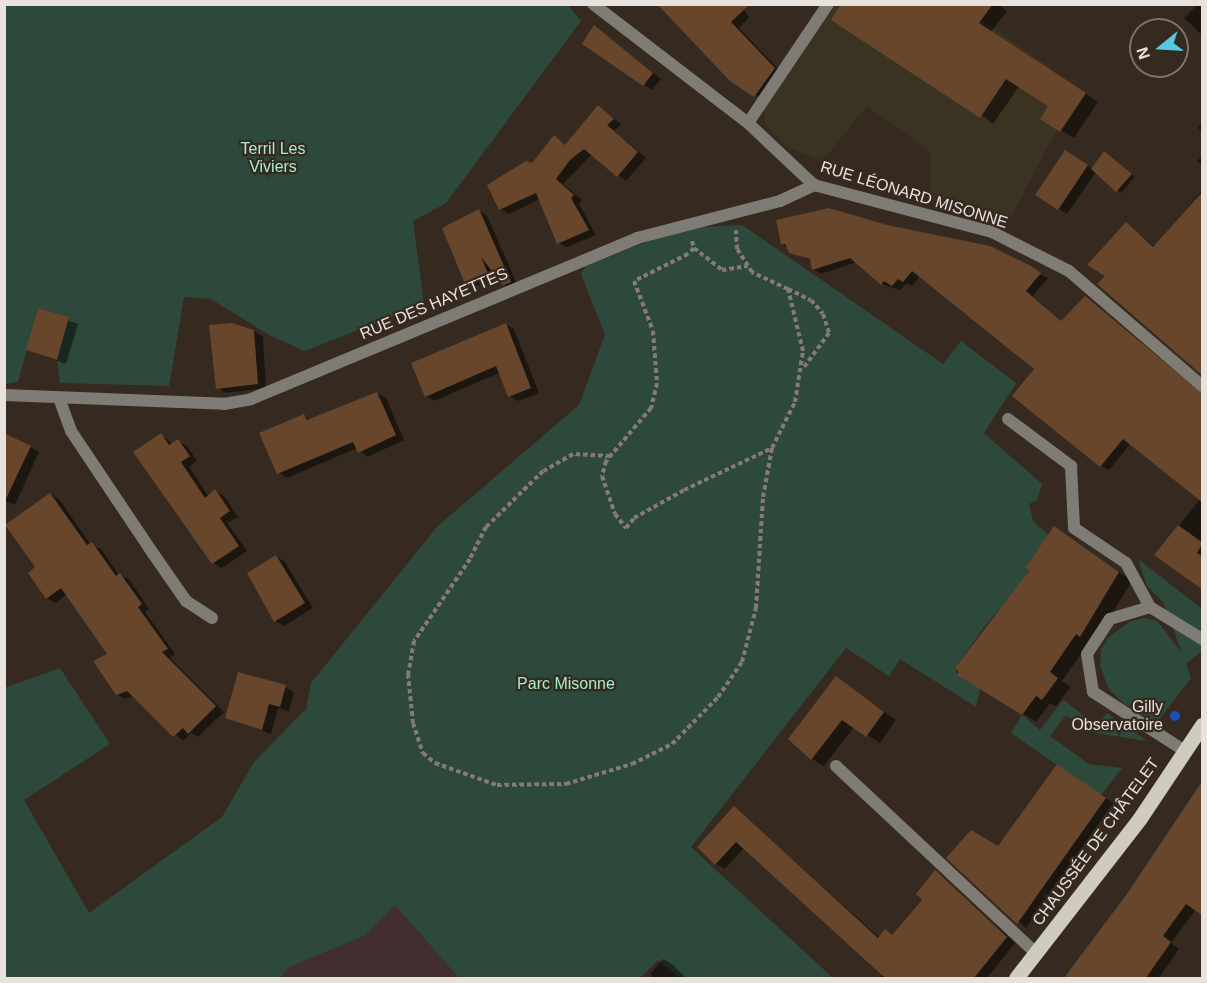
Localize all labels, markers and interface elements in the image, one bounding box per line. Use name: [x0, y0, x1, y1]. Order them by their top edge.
north arrow: [1129, 18, 1189, 78]
text: N: [1133, 45, 1153, 61]
park label: Terril Les Viviers: [241, 139, 305, 177]
street label: RUE LÉONARD MISONNE: [818, 157, 1010, 233]
street label: RUE DES HAYETTES: [357, 264, 511, 344]
park label: Parc Misonne: [517, 674, 615, 694]
place label: Gilly Observatoire: [1071, 697, 1163, 735]
marker: Gilly Observatoire: [1168, 709, 1182, 723]
street label: CHAUSSÉE DE CHÂTELET: [1029, 754, 1163, 930]

